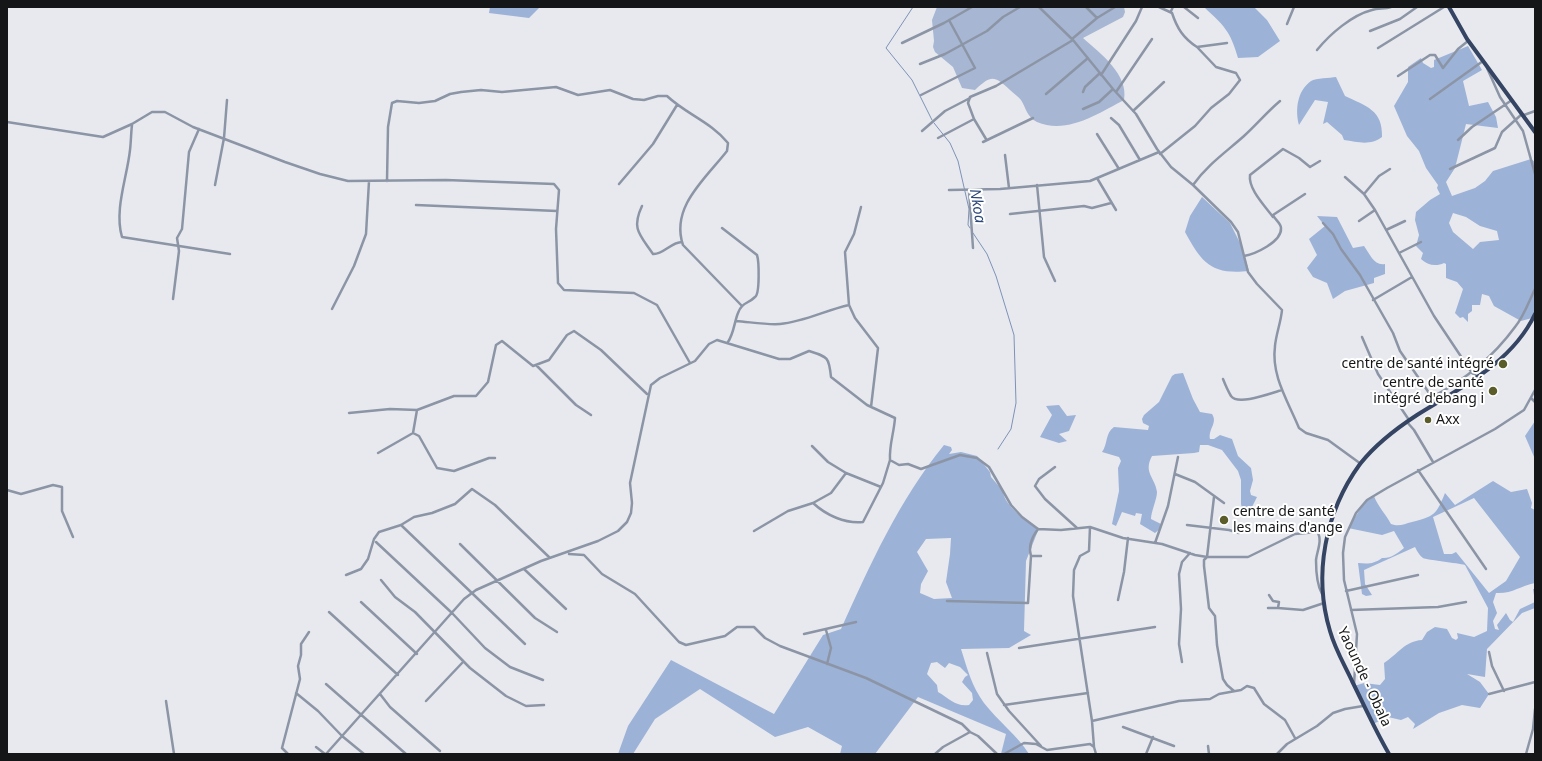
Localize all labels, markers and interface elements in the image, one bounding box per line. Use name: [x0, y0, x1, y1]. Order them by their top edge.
water label: Nkoa: [965, 187, 989, 225]
place label: centre de santé intégré: [1341, 356, 1494, 372]
marker: centre de santé intégré: [1497, 358, 1509, 370]
place label: centre de santé intégré d'ebang i: [1373, 375, 1484, 408]
marker: centre de santé intégré d'ebang i: [1487, 385, 1499, 397]
place label: Axx: [1436, 412, 1460, 428]
marker: Axx: [1423, 415, 1433, 425]
place label: centre de santé les mains d'ange: [1233, 504, 1343, 536]
marker: centre de santé les mains d'ange: [1218, 514, 1230, 526]
street label: Yaounde - Obala: [1334, 625, 1394, 729]

